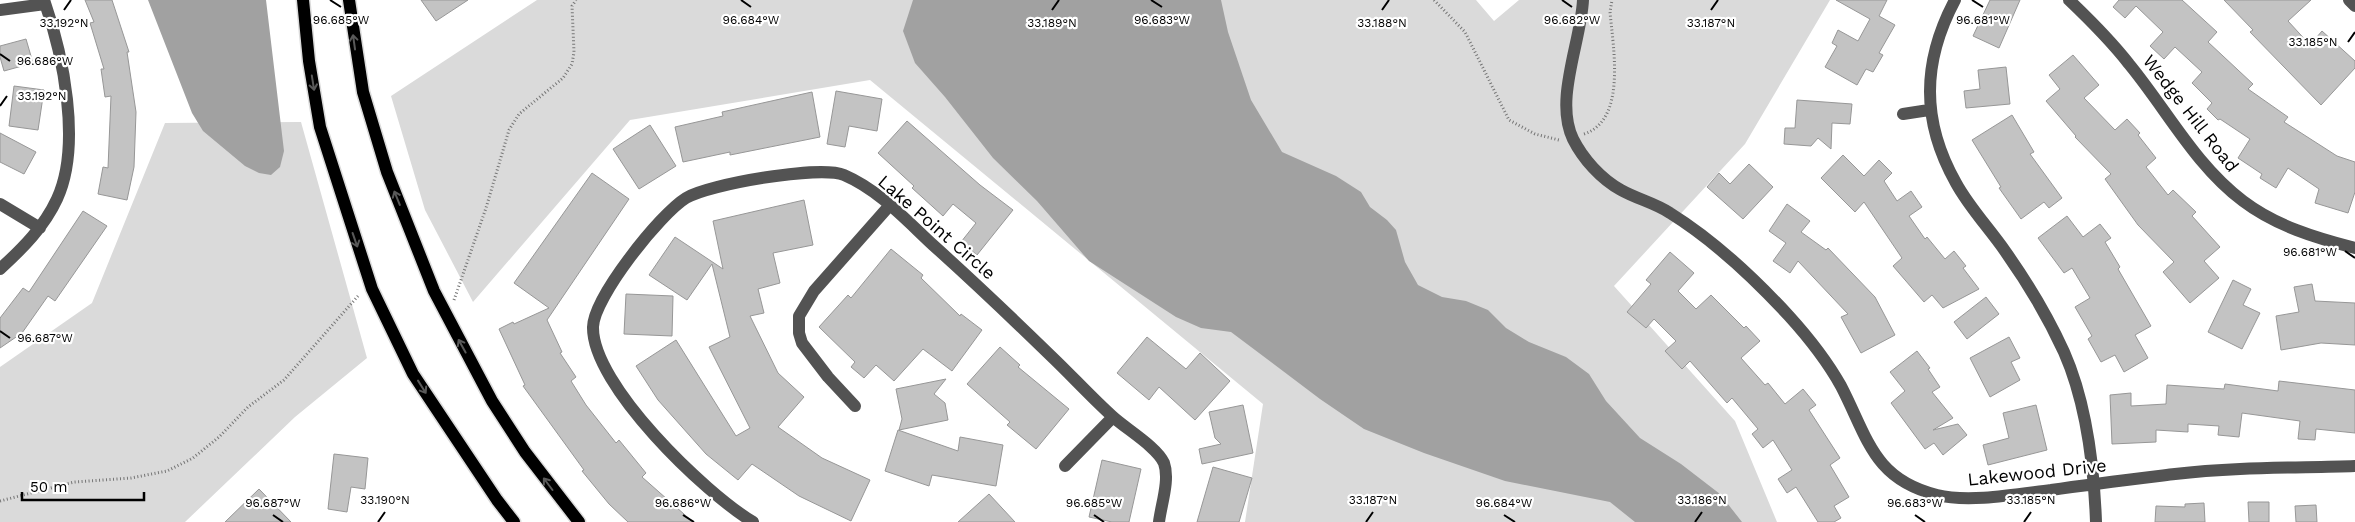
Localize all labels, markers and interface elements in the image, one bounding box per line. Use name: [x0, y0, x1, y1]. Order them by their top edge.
text: 96.685°W: [313, 13, 370, 27]
text: 96.684°W: [723, 13, 780, 27]
text: 96.683°W: [1134, 13, 1191, 27]
text: 96.682°W: [1544, 13, 1601, 27]
text: 96.681°W: [1956, 13, 2011, 27]
text: 33.192°N: [39, 16, 89, 30]
text: 33.189°N: [1027, 16, 1077, 30]
text: 33.188°N: [1357, 16, 1407, 30]
text: 33.187°N: [1687, 16, 1735, 30]
one-way arrow: [349, 34, 359, 50]
text: 33.185°N: [2288, 35, 2338, 49]
street label: Wedge Hill Road: [2139, 50, 2243, 176]
text: 96.686°W: [17, 54, 74, 68]
one-way arrow: [308, 75, 318, 91]
text: 33.192°N: [17, 89, 67, 103]
street label: Lake Point Circle: [874, 170, 1000, 284]
one-way arrow: [392, 191, 401, 206]
one-way arrow: [351, 231, 361, 247]
text: 96.681°W: [2283, 245, 2338, 259]
text: 96.687°W: [17, 331, 73, 345]
one-way arrow: [457, 340, 467, 354]
one-way arrow: [417, 380, 427, 394]
street label: Lakewood Drive: [1967, 454, 2107, 490]
scale bar: [22, 470, 145, 502]
text: 50 m: [30, 478, 67, 496]
one-way arrow: [543, 478, 554, 491]
text: 33.190°N: [360, 493, 410, 507]
text: 33.187°N: [1349, 493, 1397, 507]
text: 33.186°N: [1677, 493, 1727, 507]
text: 33.185°N: [2006, 493, 2056, 507]
text: 96.687°W: [245, 496, 301, 510]
text: 96.686°W: [655, 496, 712, 510]
text: 96.685°W: [1066, 496, 1123, 510]
text: 96.684°W: [1476, 496, 1533, 510]
text: 96.683°W: [1887, 496, 1944, 510]

